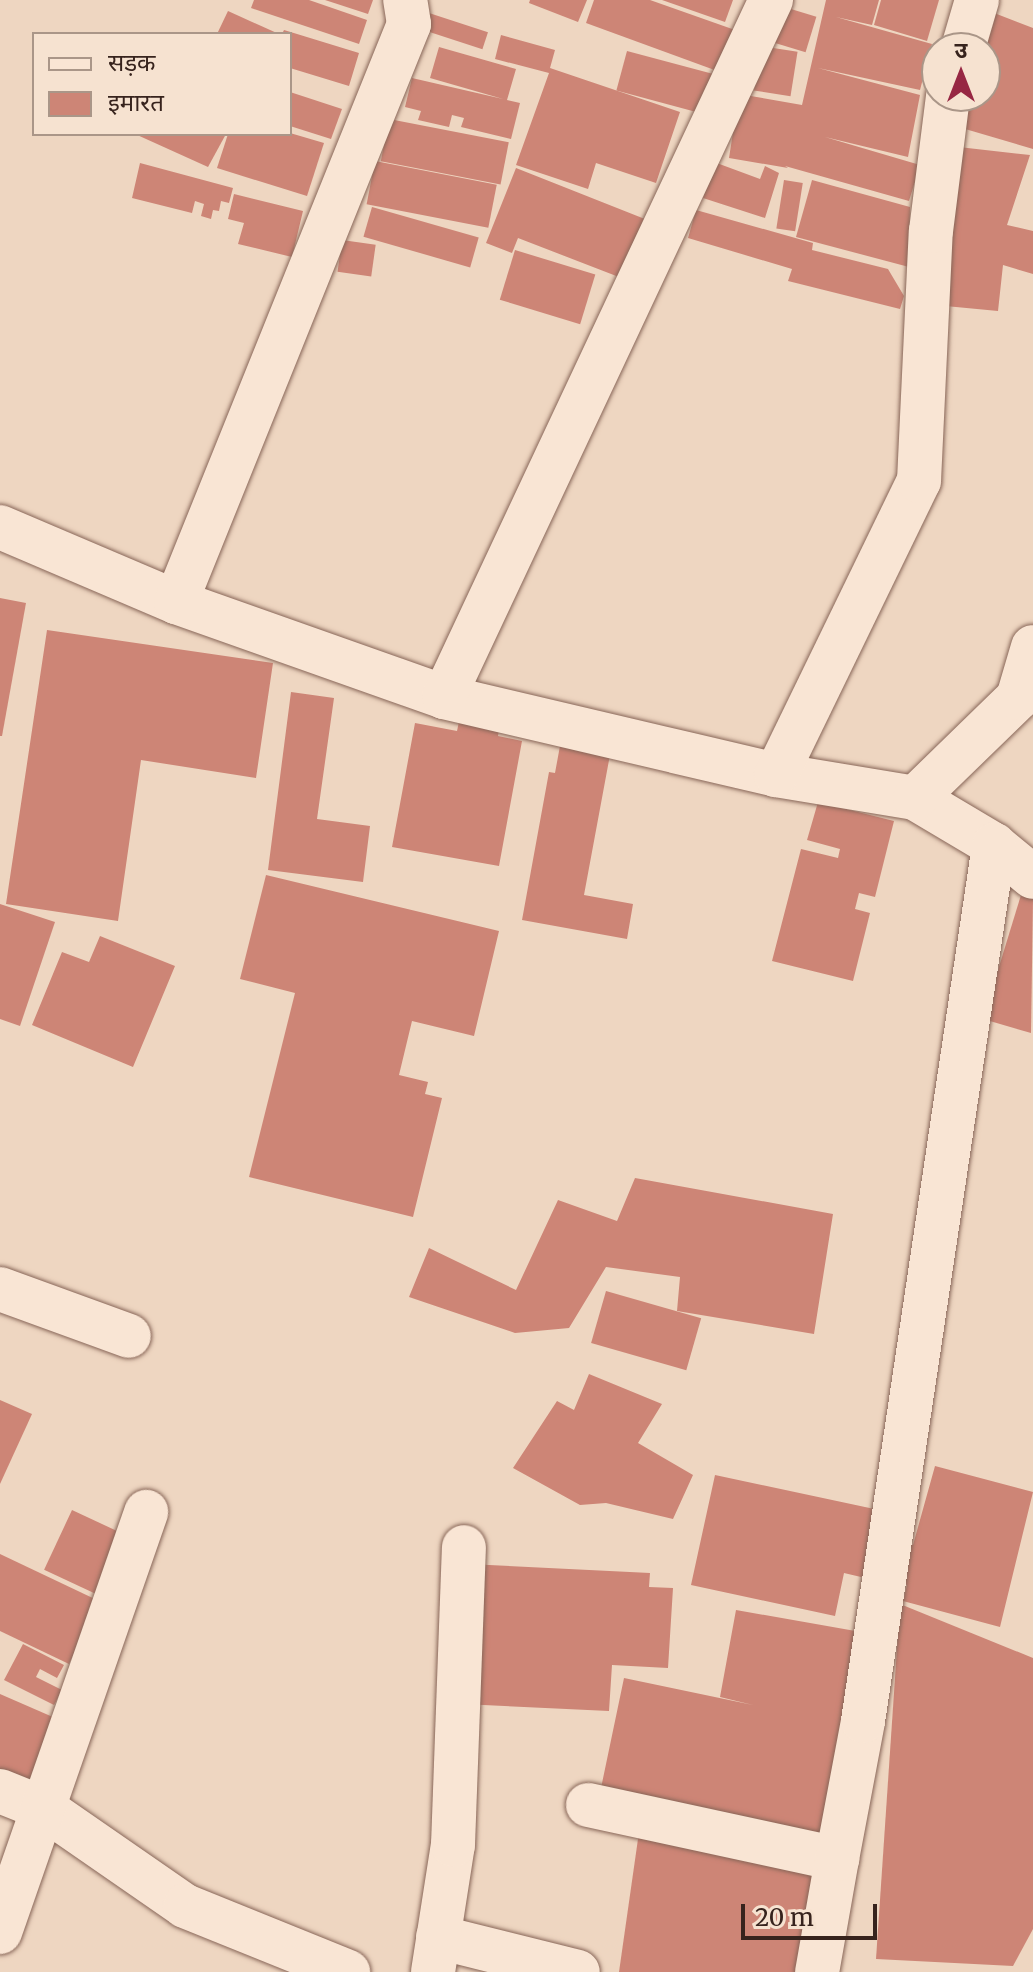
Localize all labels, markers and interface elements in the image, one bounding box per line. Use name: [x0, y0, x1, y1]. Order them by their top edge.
legend: [32, 32, 292, 136]
north arrow: [921, 32, 1001, 112]
text: उ: [955, 36, 967, 64]
text: सड़क: [108, 47, 156, 78]
text: इमारत: [108, 87, 164, 118]
scale bar: [745, 1888, 881, 1938]
text: 20 m: [755, 1902, 814, 1933]

